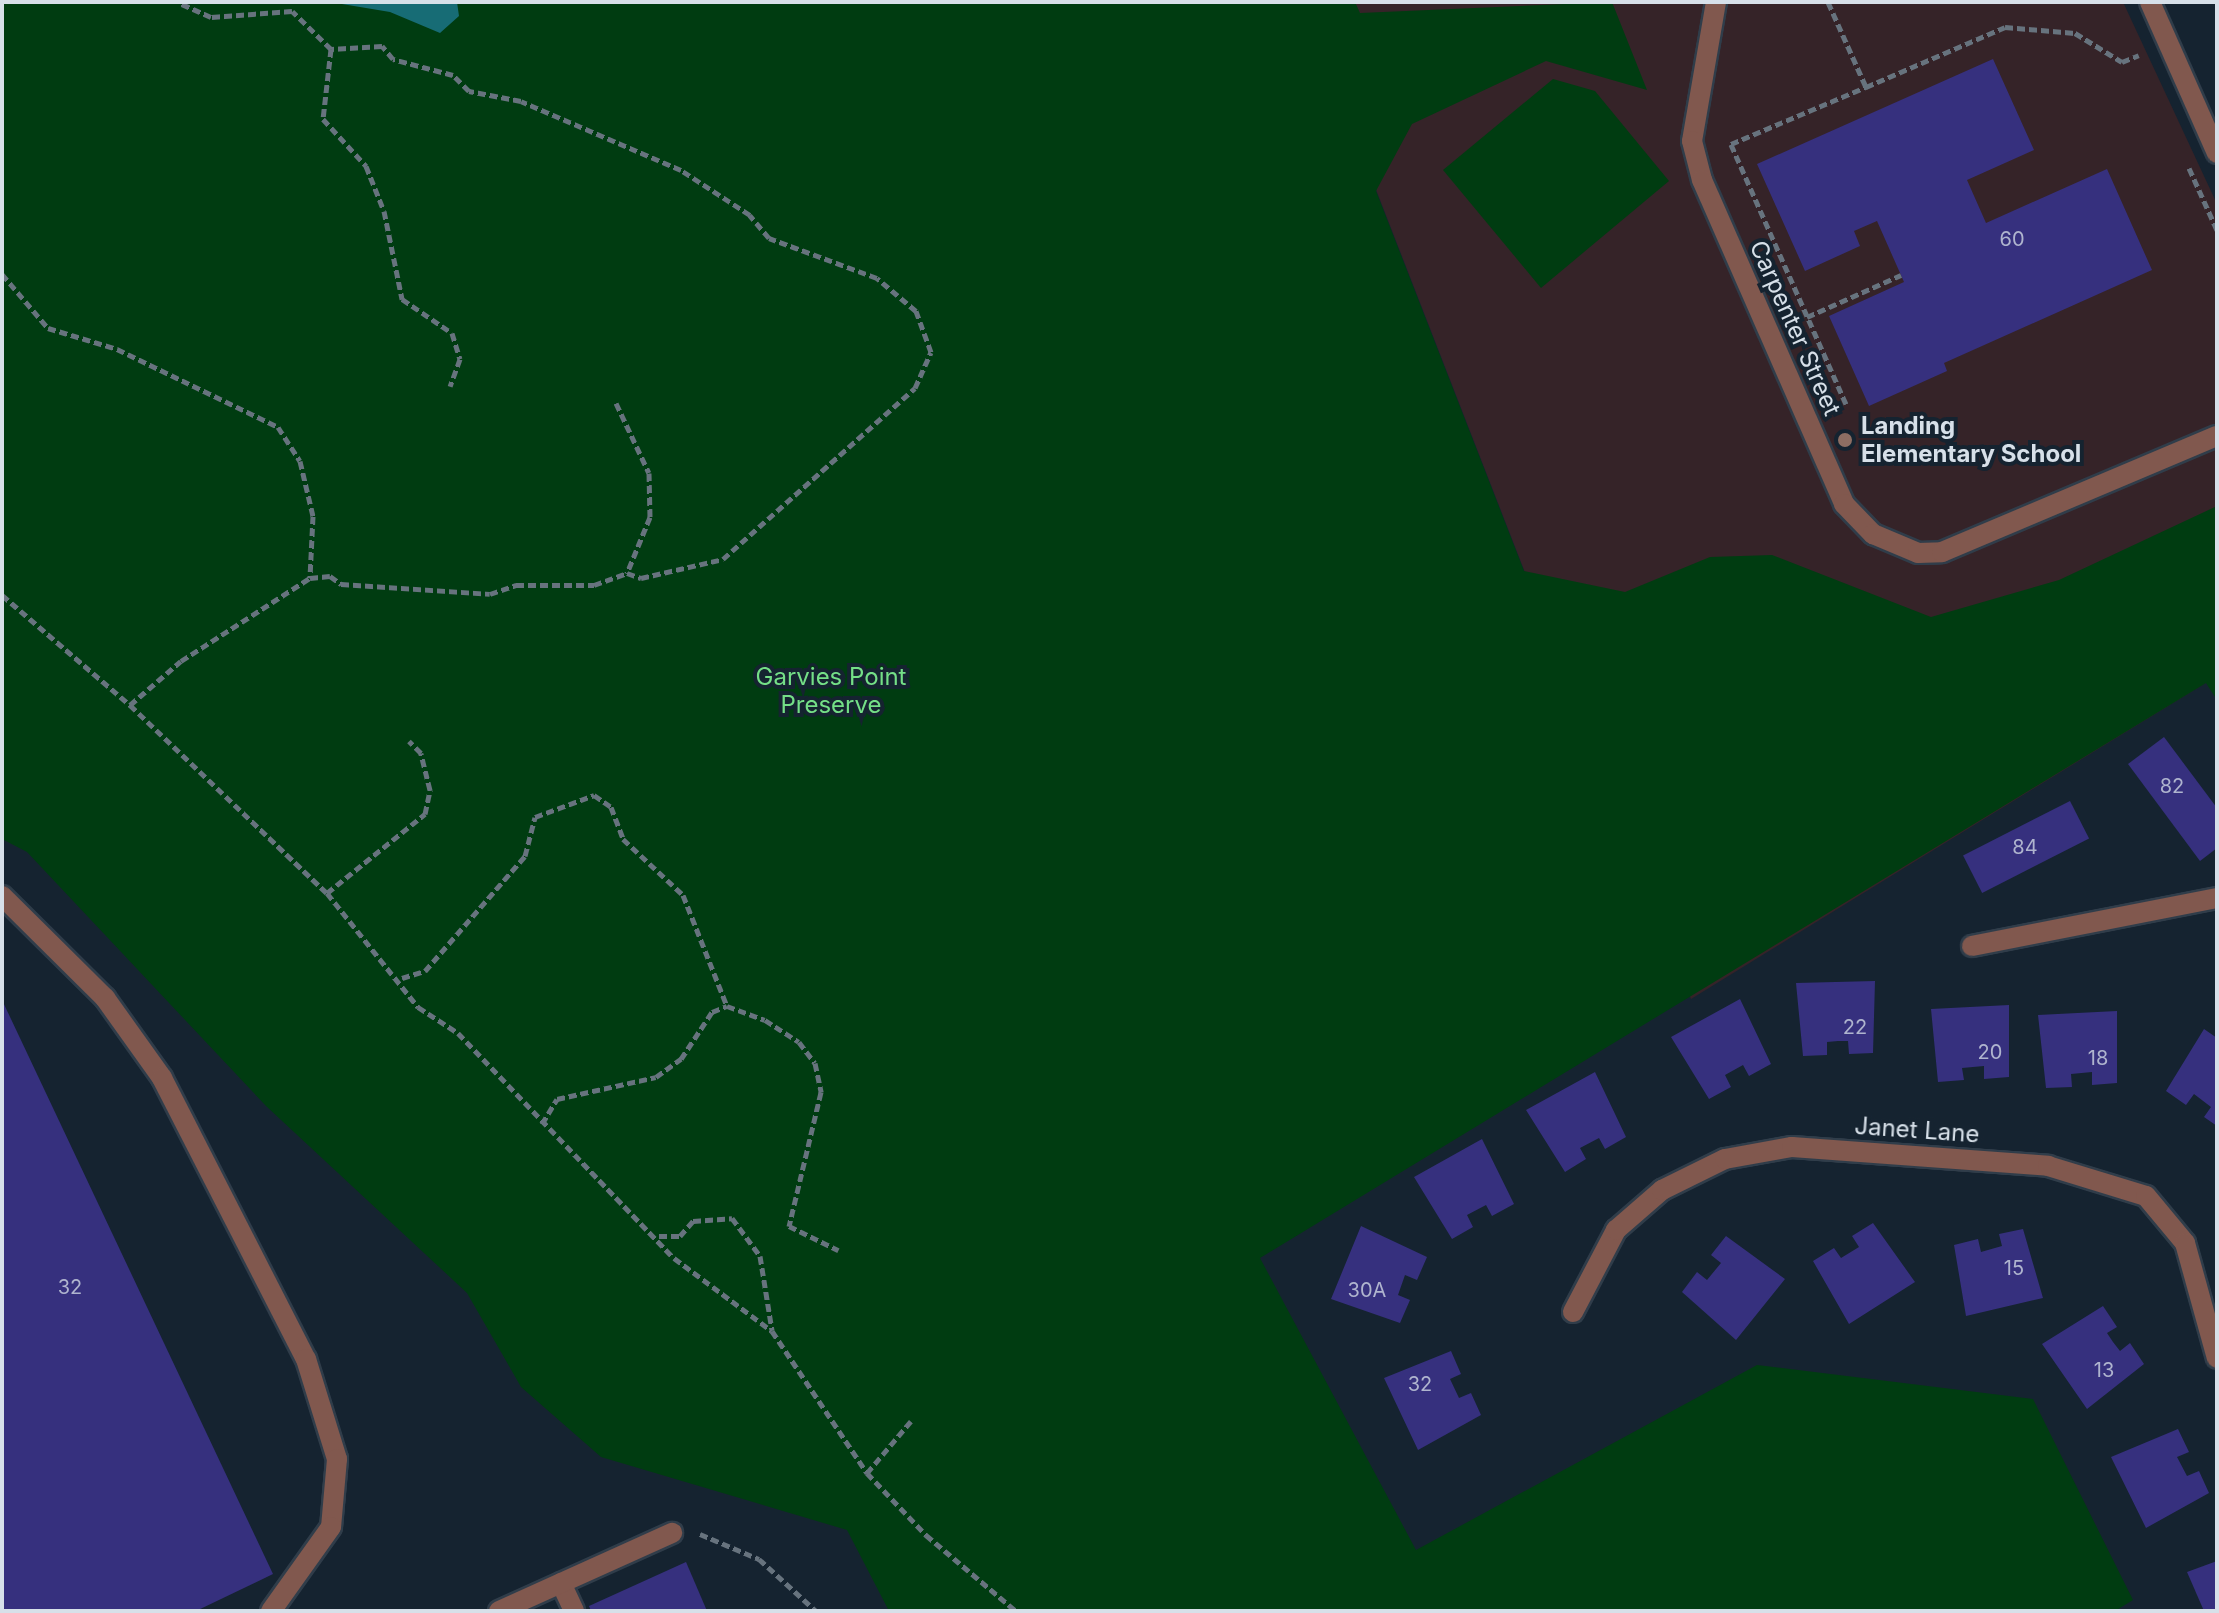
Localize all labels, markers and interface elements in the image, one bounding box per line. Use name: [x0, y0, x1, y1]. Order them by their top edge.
house number: 60: [1999, 227, 2025, 251]
street label: Carpenter Street: [1744, 236, 1846, 420]
place label: Landing Elementary School: [1861, 412, 2081, 468]
marker: Landing Elementary School: [1836, 431, 1854, 449]
park label: Garvies Point Preserve: [756, 663, 906, 719]
house number: 82: [2160, 774, 2184, 798]
house number: 84: [2012, 835, 2038, 859]
house number: 22: [1843, 1015, 1867, 1039]
house number: 20: [1978, 1040, 2002, 1064]
house number: 18: [2088, 1046, 2108, 1070]
street label: Janet Lane: [1854, 1111, 1980, 1149]
house number: 15: [2004, 1256, 2024, 1280]
house number: 32: [58, 1275, 82, 1299]
house number: 30A: [1348, 1278, 1386, 1302]
house number: 13: [2094, 1358, 2114, 1382]
house number: 32: [1408, 1372, 1432, 1396]

